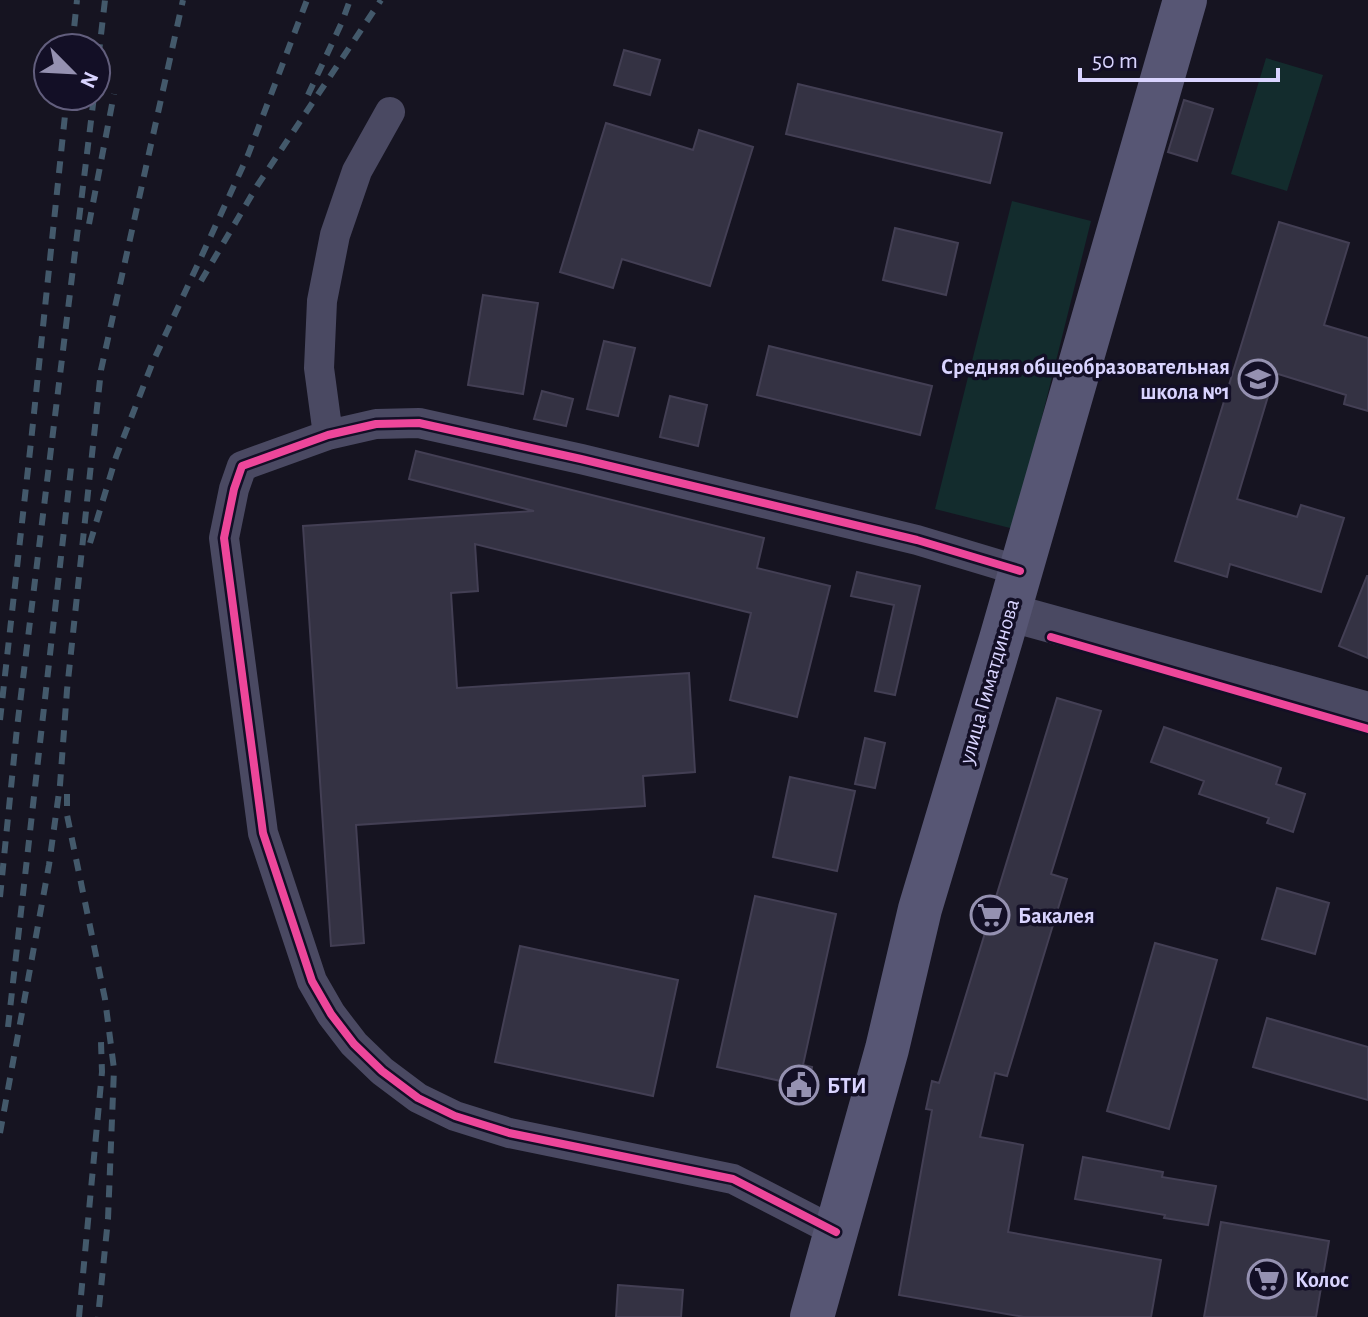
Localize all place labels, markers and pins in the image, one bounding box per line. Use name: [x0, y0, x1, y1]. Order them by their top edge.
place label: Средняя общеобразовательная школа №1: [941, 356, 1230, 403]
school or university icon: Средняя общеобразовательная школа №1: [1237, 358, 1279, 400]
supermarket icon: Бакалея: [969, 894, 1011, 936]
place label: Бакалея: [1018, 905, 1095, 927]
public building icon: БТИ: [778, 1064, 820, 1106]
place label: БТИ: [827, 1075, 867, 1097]
supermarket icon: Колос: [1246, 1258, 1288, 1300]
place label: Колос: [1295, 1269, 1349, 1291]

